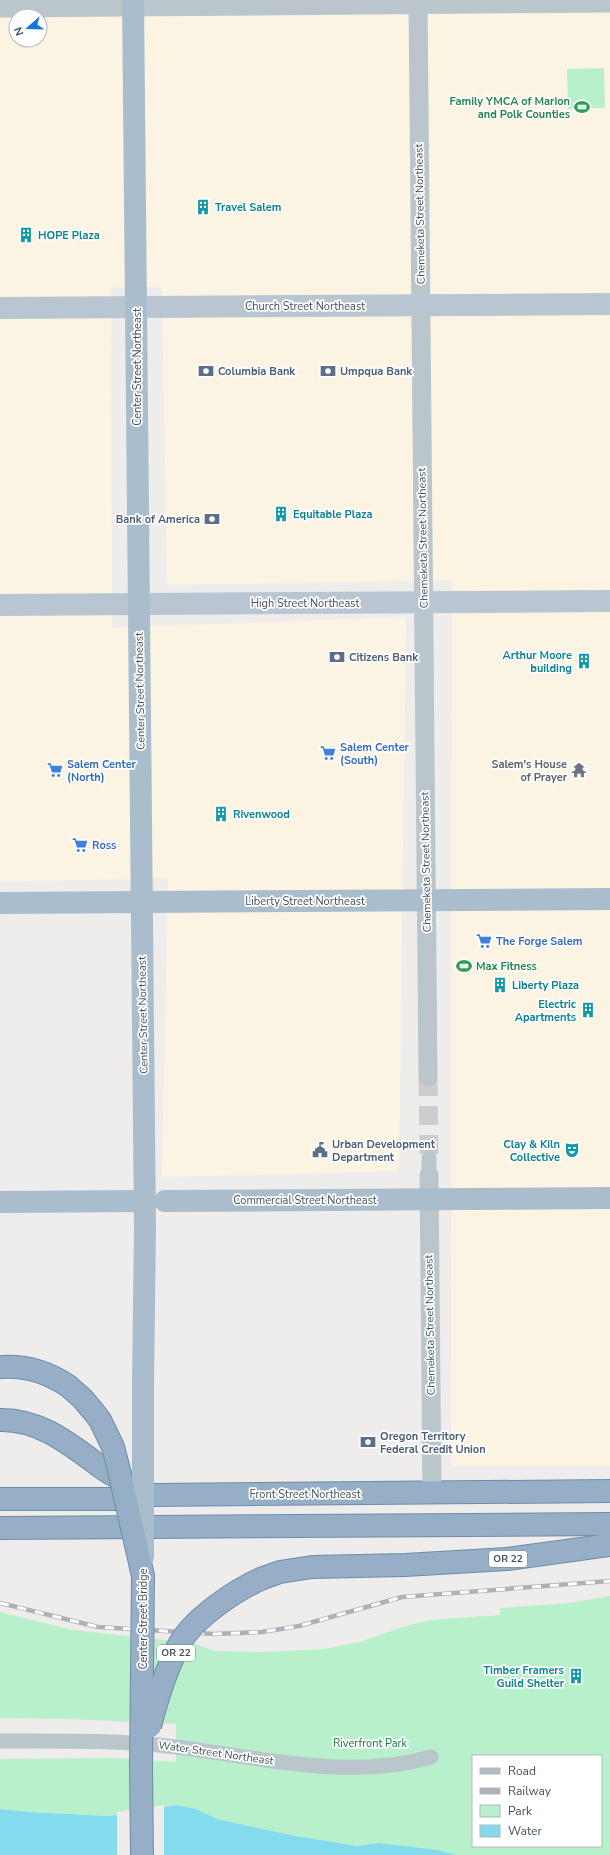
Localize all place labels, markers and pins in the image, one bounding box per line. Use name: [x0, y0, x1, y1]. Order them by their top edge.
place label: Family YMCA of Marion and Polk Counties: [450, 94, 570, 122]
sports icon: Family YMCA of Marion and Polk Counties: [573, 98, 591, 116]
building icon: Travel Salem: [194, 198, 212, 216]
place label: Travel Salem: [215, 200, 281, 215]
building icon: HOPE Plaza: [17, 226, 35, 244]
place label: HOPE Plaza: [38, 228, 100, 243]
bank icon: Columbia Bank: [197, 362, 215, 380]
bank icon: Umpqua Bank: [319, 362, 337, 380]
place label: Columbia Bank: [218, 364, 296, 379]
place label: Umpqua Bank: [340, 364, 413, 379]
building icon: Equitable Plaza: [272, 505, 290, 523]
place label: Equitable Plaza: [293, 507, 372, 522]
bank icon: Bank of America: [203, 510, 221, 528]
place label: Bank of America: [116, 512, 200, 527]
bank icon: Citizens Bank: [328, 648, 346, 666]
place label: Arthur Moore building: [502, 648, 572, 676]
place label: Citizens Bank: [349, 650, 419, 665]
building icon: Arthur Moore building: [575, 652, 593, 670]
place label: Salem Center (South): [340, 740, 410, 768]
supermarket icon: Salem Center (South): [319, 744, 337, 762]
place label: Salem Center (North): [67, 757, 137, 785]
place label: Salem's House of Prayer: [491, 757, 568, 785]
supermarket icon: Salem Center (North): [46, 761, 64, 779]
temple icon: Salem's House of Prayer: [570, 761, 588, 779]
building icon: Rivenwood: [212, 805, 230, 823]
place label: Rivenwood: [233, 807, 290, 822]
supermarket icon: Ross: [71, 836, 89, 854]
place label: Ross: [92, 838, 116, 853]
supermarket icon: The Forge Salem: [475, 932, 493, 950]
place label: The Forge Salem: [496, 934, 582, 949]
sports icon: Max Fitness: [455, 957, 473, 975]
place label: Max Fitness: [476, 959, 537, 974]
building icon: Liberty Plaza: [491, 976, 509, 994]
place label: Liberty Plaza: [512, 978, 579, 993]
place label: Electric Apartments: [515, 997, 577, 1025]
building icon: Electric Apartments: [579, 1001, 597, 1019]
place label: Urban Development Department: [332, 1137, 436, 1165]
place label: Clay & Kiln Collective: [503, 1137, 560, 1165]
public building icon: Urban Development Department: [311, 1141, 329, 1159]
theatre icon: Clay & Kiln Collective: [563, 1141, 581, 1159]
place label: Oregon Territory Federal Credit Union: [380, 1429, 486, 1457]
bank icon: Oregon Territory Federal Credit Union: [359, 1433, 377, 1451]
place label: Timber Framers Guild Shelter: [483, 1663, 565, 1691]
building icon: Timber Framers Guild Shelter: [567, 1667, 585, 1685]

